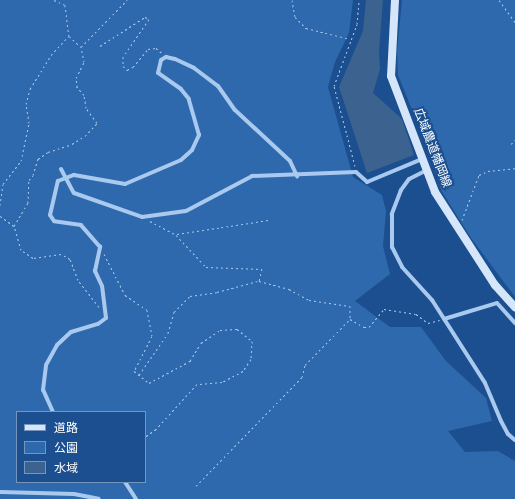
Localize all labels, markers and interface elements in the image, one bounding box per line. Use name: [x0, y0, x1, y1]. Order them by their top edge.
street label: 広域農道幡岡線: [410, 106, 454, 190]
legend: [16, 411, 146, 483]
text: 道路: [54, 420, 78, 436]
text: 公園: [54, 440, 78, 456]
text: 水域: [54, 460, 78, 476]

